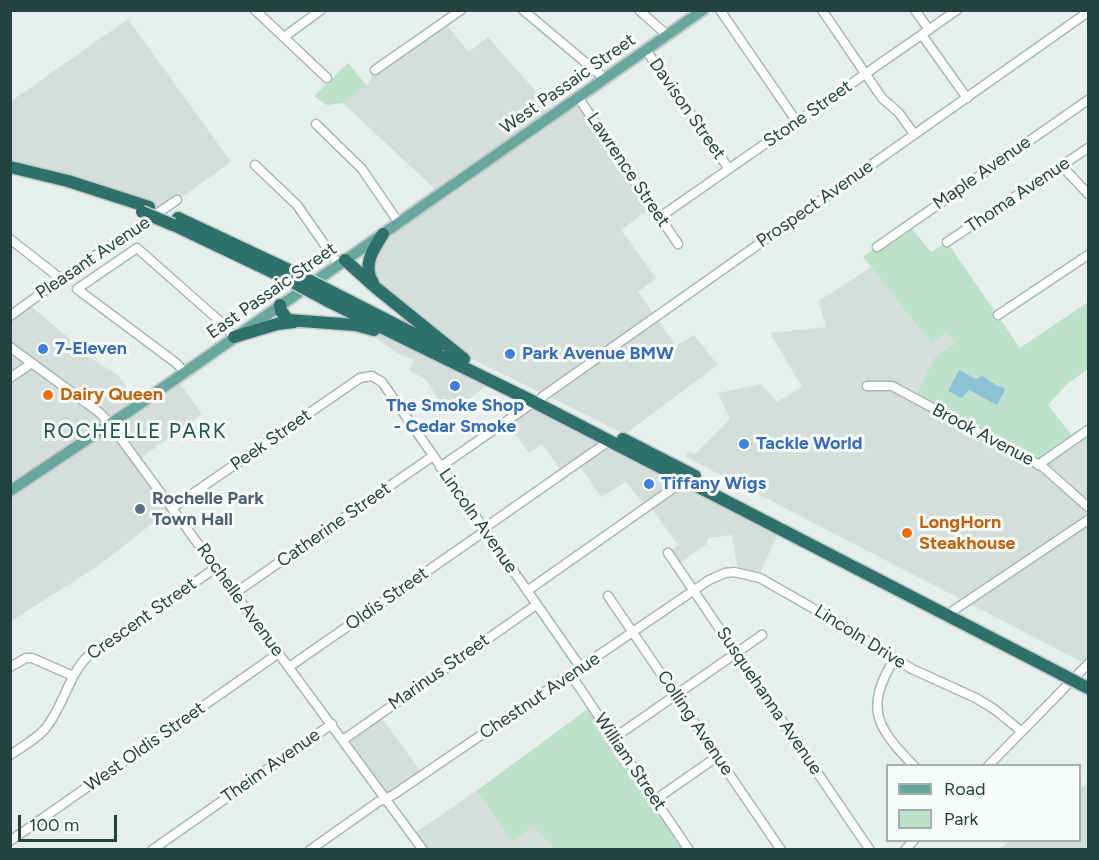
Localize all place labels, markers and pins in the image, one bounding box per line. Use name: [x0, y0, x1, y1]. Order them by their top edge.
place label: 7-Eleven: [55, 338, 127, 360]
marker: 7-Eleven: [36, 342, 50, 356]
place label: Park Avenue BMW: [522, 343, 674, 365]
marker: Park Avenue BMW: [503, 347, 517, 361]
marker: The Smoke Shop - Cedar Smoke: [448, 379, 462, 393]
place label: Dairy Queen: [60, 384, 163, 406]
marker: Dairy Queen: [41, 388, 55, 402]
place label: The Smoke Shop - Cedar Smoke: [386, 395, 524, 438]
place label: Tackle World: [756, 433, 862, 455]
marker: Tackle World: [737, 437, 751, 451]
place label: Tiffany Wigs: [661, 473, 766, 495]
marker: Tiffany Wigs: [642, 477, 656, 491]
place label: Rochelle Park Town Hall: [152, 488, 264, 530]
marker: Rochelle Park Town Hall: [133, 502, 147, 516]
place label: LongHorn Steakhouse: [919, 512, 1016, 554]
marker: LongHorn Steakhouse: [900, 526, 914, 540]

